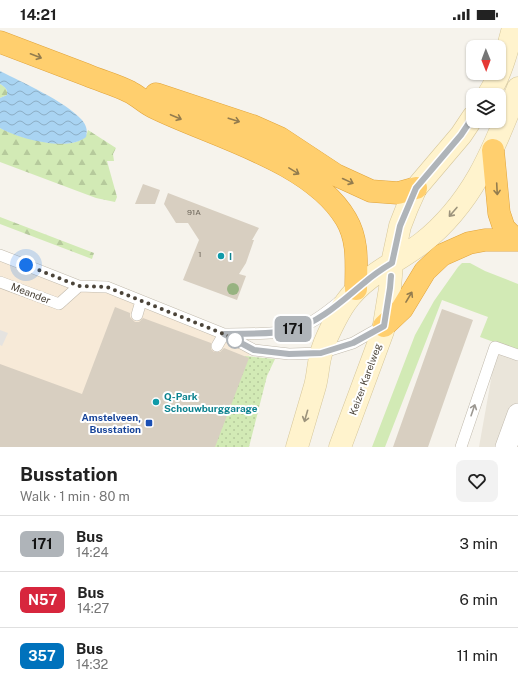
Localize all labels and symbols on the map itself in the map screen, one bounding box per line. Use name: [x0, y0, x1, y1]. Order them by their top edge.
north arrow: [466, 40, 506, 80]
one-way arrow: [30, 52, 42, 60]
one-way arrow: [169, 113, 181, 121]
one-way arrow: [228, 116, 240, 124]
one-way arrow: [288, 168, 300, 176]
one-way arrow: [341, 178, 353, 185]
one-way arrow: [493, 182, 500, 195]
house number: 91A: [187, 207, 201, 217]
one-way arrow: [448, 207, 458, 217]
house number: 1: [198, 249, 202, 259]
place label: I: [229, 250, 232, 262]
marker: I: [216, 251, 226, 261]
your location: [16, 255, 36, 275]
street label: Meander: [10, 280, 52, 306]
one-way arrow: [406, 291, 414, 303]
line badge: 171: [270, 316, 316, 342]
unlabelled marker: [226, 331, 244, 349]
street label: Keizer Karelweg: [346, 341, 384, 417]
place label: Q-Park Schouwburggarage: [164, 390, 258, 414]
marker: Q-Park Schouwburggarage: [151, 397, 161, 407]
one-way arrow: [470, 404, 478, 416]
one-way arrow: [302, 409, 309, 422]
place label: Amstelveen, Busstation: [82, 411, 141, 435]
marker: Amstelveen, Busstation: [144, 418, 154, 428]

